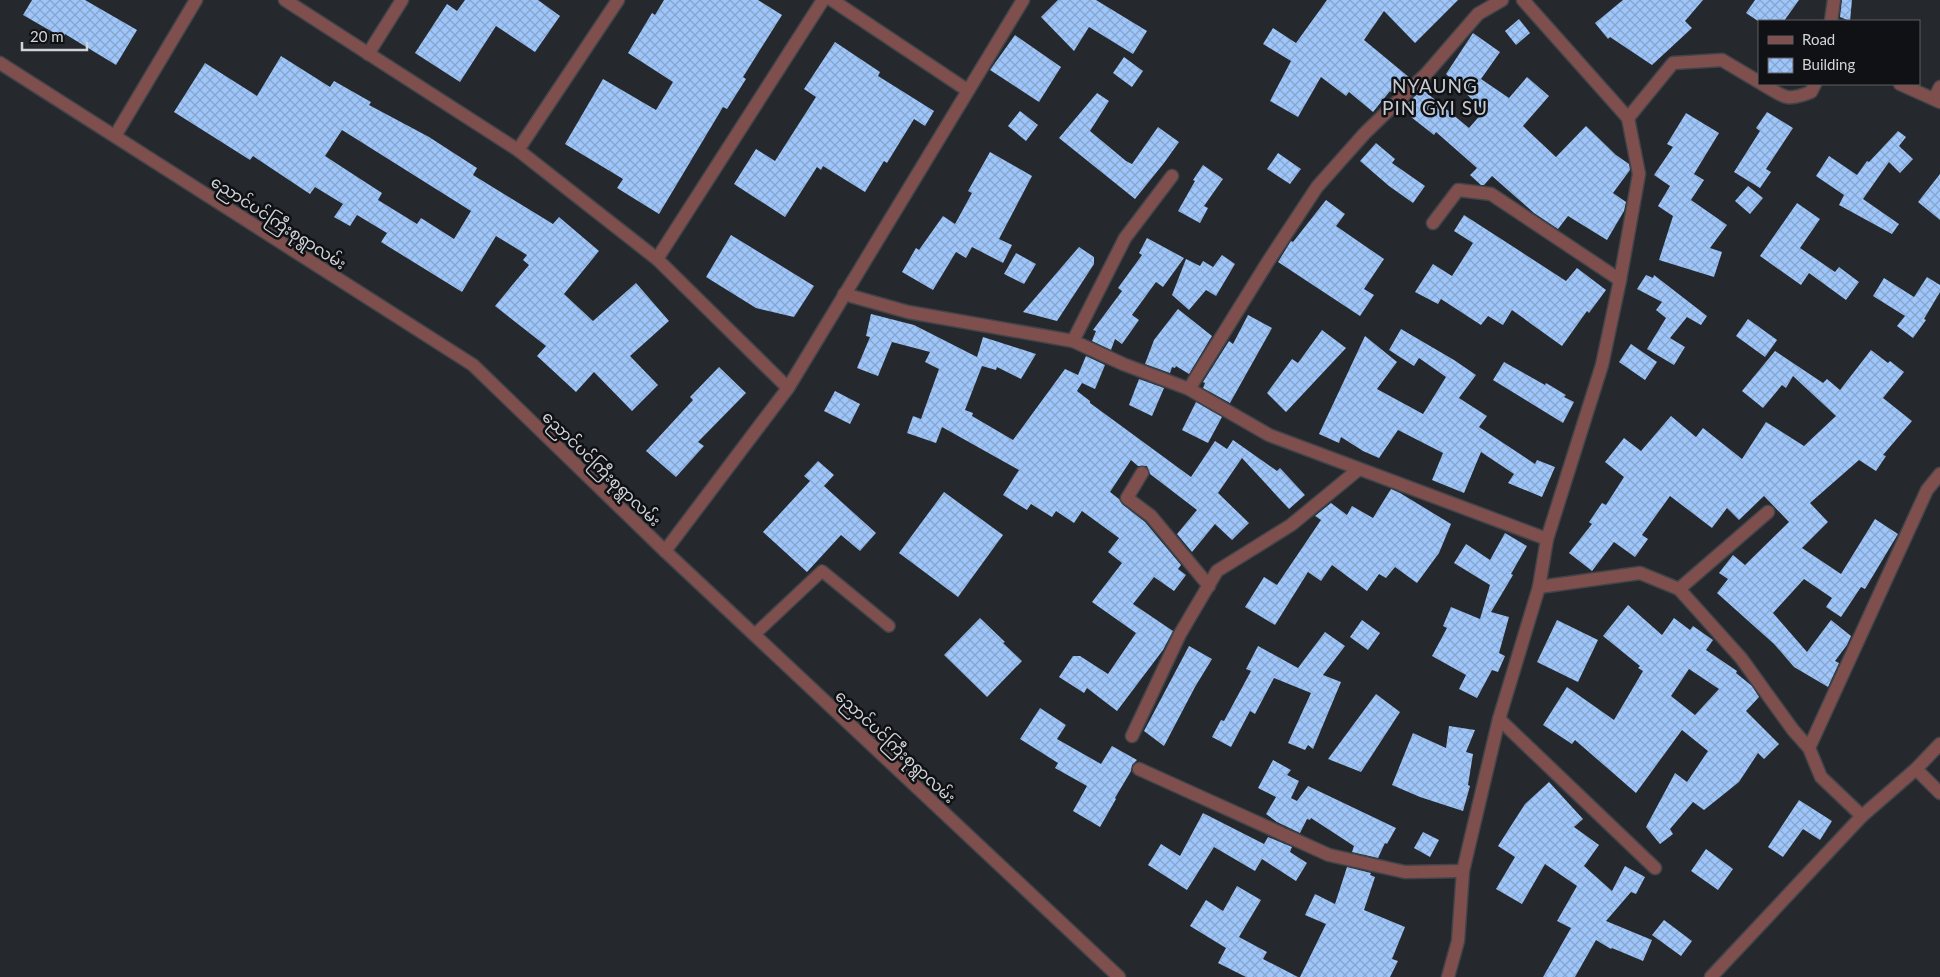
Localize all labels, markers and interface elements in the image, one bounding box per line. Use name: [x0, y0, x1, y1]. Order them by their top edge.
scale bar: [22, 20, 88, 52]
legend: [1758, 20, 1920, 85]
text: 20 m: [30, 27, 64, 45]
text: Road: [1802, 30, 1835, 48]
text: Building: [1802, 55, 1855, 73]
district label: NYAUNG PIN GYI SU: [1382, 74, 1488, 119]
street label: ညောင်ပင်ကြီးစုရွာလမ်း: [205, 170, 351, 278]
street label: ညောင်ပင်ကြီးစုရွာလမ်း: [535, 406, 666, 534]
street label: ညောင်ပင်ကြီးစုရွာလမ်း: [828, 685, 961, 811]

